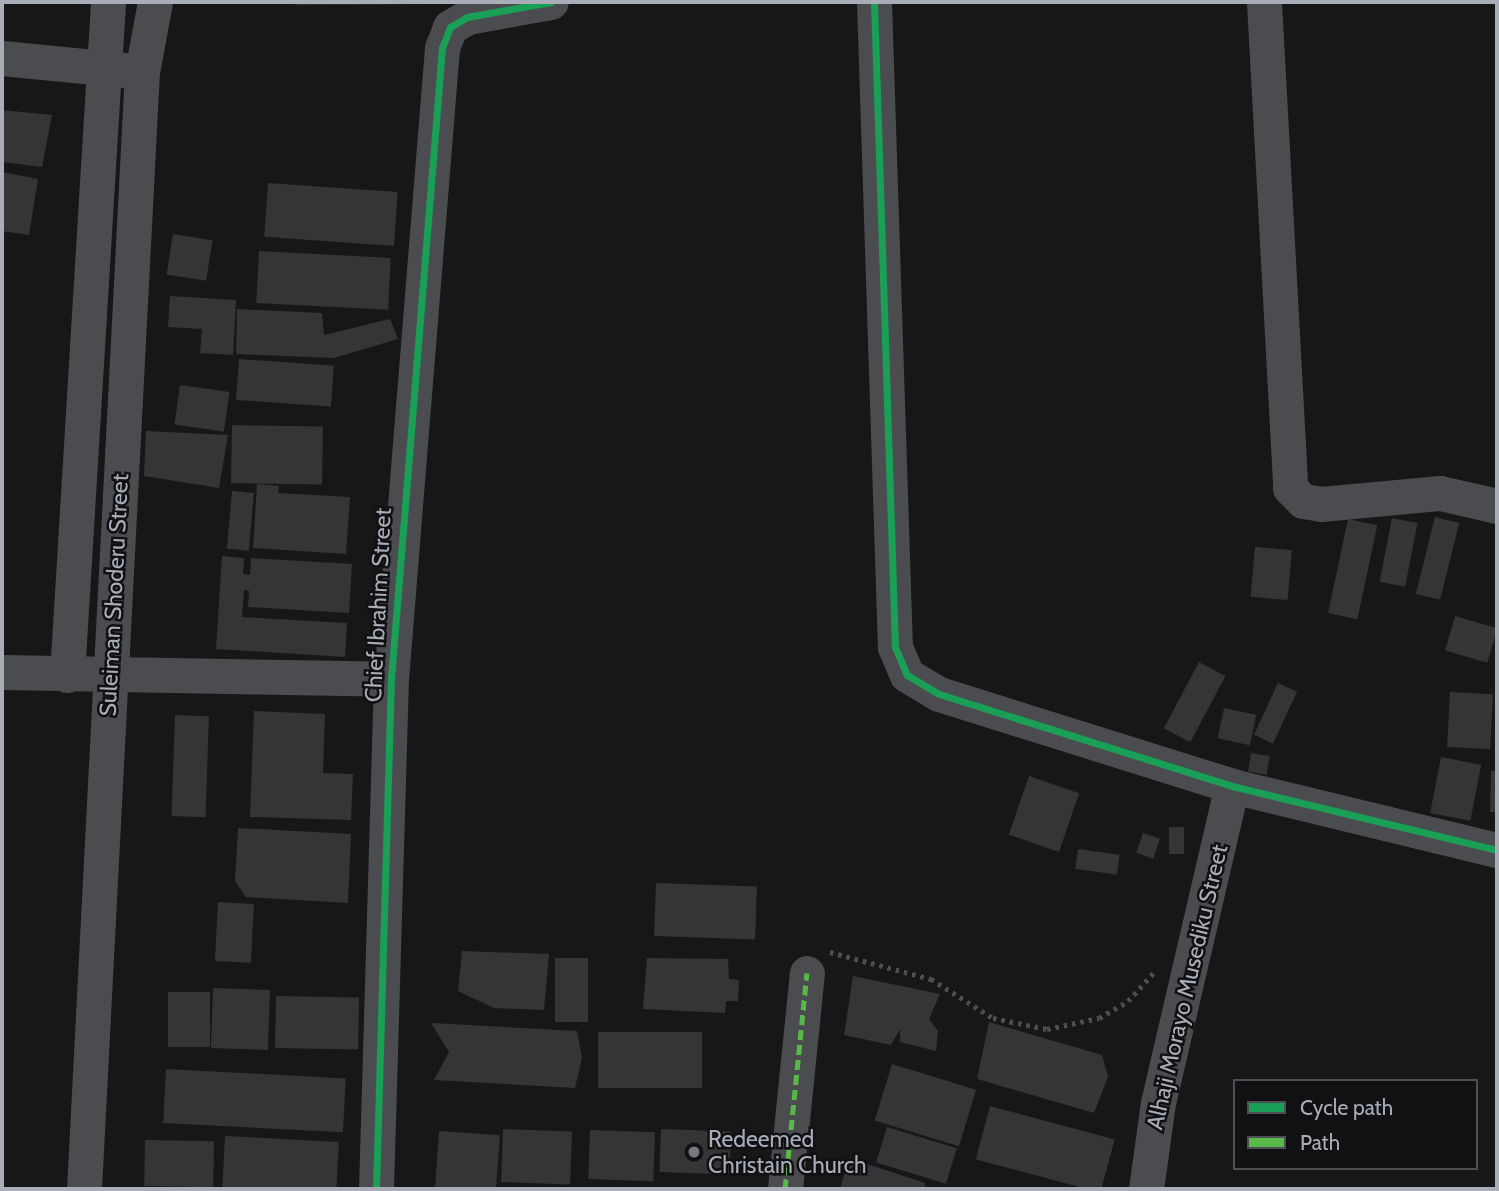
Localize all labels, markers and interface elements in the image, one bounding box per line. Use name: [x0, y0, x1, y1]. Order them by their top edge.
street label: Suleiman Shoderu Street: [94, 473, 134, 717]
street label: Chief Ibrahim Street: [359, 507, 397, 703]
street label: Alhaji Morayo Musediku Street: [1141, 842, 1233, 1132]
legend: [1233, 1079, 1478, 1170]
text: Cycle path: [1300, 1095, 1393, 1120]
place label: Redeemed Christain Church: [708, 1125, 867, 1179]
text: Path: [1300, 1130, 1340, 1155]
marker: Redeemed Christain Church: [686, 1144, 702, 1160]

